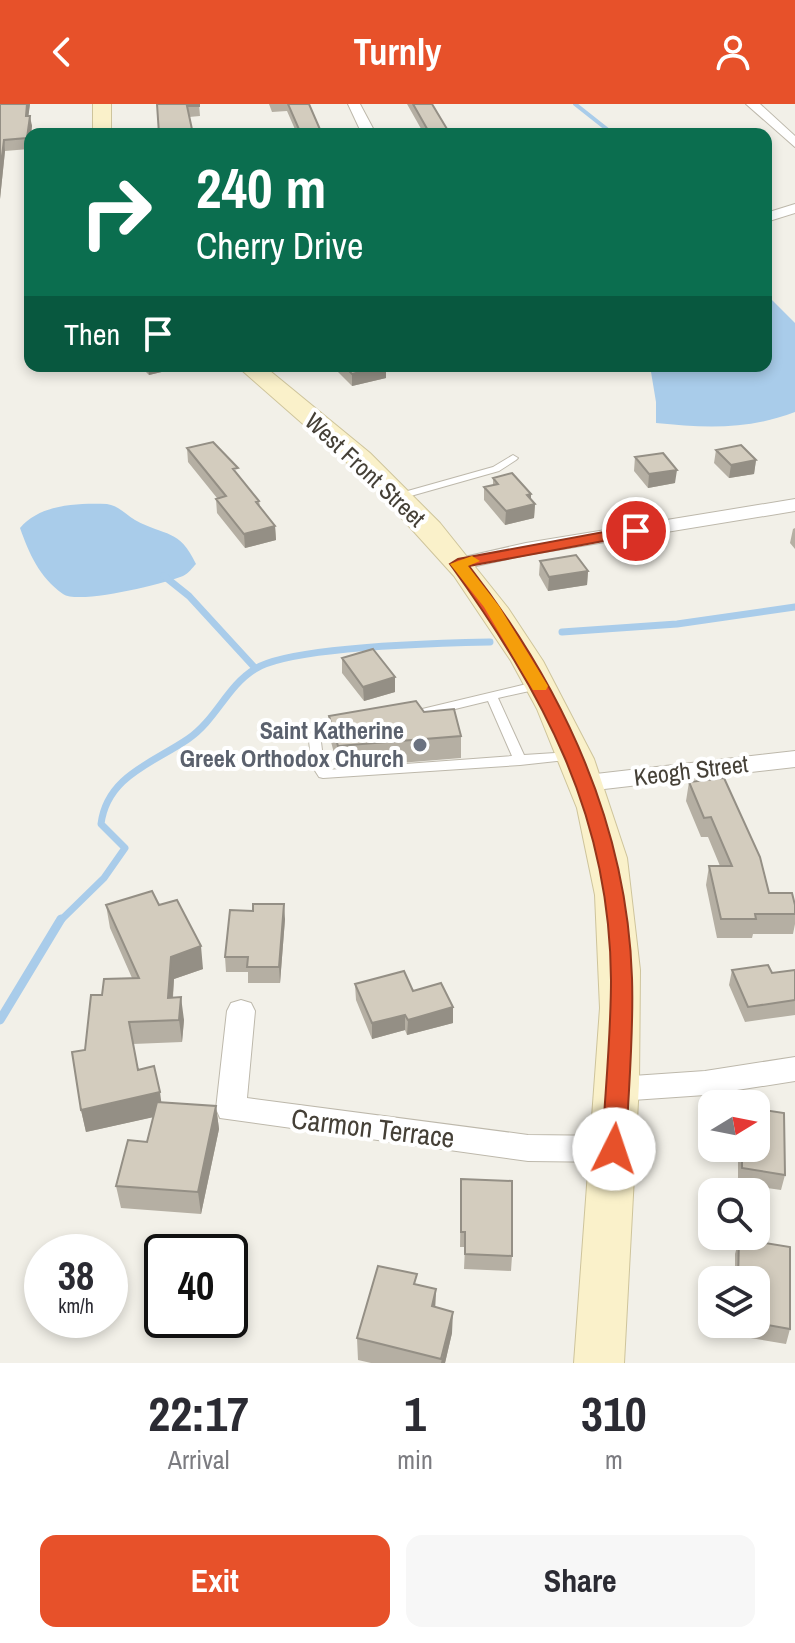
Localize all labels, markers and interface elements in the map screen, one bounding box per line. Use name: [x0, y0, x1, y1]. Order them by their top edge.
text: Turnly: [353, 28, 442, 76]
icon: back: [40, 30, 84, 74]
icon: person: [711, 30, 755, 74]
text: 240 m: [196, 150, 326, 225]
icon: right: [64, 160, 168, 264]
text: Cherry Drive: [196, 222, 363, 270]
icon: arrive: [136, 312, 180, 356]
text: Then: [64, 314, 120, 354]
street label: West Front Street: [298, 405, 433, 534]
pin: [602, 497, 670, 565]
icon: arrive: [614, 509, 658, 553]
place label: Saint Katherine Greek Orthodox Church: [180, 714, 404, 774]
marker: Saint Katherine Greek Orthodox Church: [411, 736, 429, 754]
street label: Keogh Street: [632, 747, 750, 793]
north arrow: [698, 1090, 770, 1162]
map controls: [698, 1090, 770, 1338]
street label: Carmon Terrace: [289, 1099, 457, 1157]
position arrow: [572, 1107, 656, 1191]
button: search: [698, 1178, 770, 1250]
speed limit sign: 40: [144, 1234, 248, 1338]
text: 38: [58, 1249, 94, 1302]
button: layers: [698, 1266, 770, 1338]
text: km/h: [58, 1292, 94, 1319]
text: 22:17: [148, 1381, 249, 1446]
text: 1: [404, 1381, 426, 1446]
text: 310: [581, 1381, 647, 1446]
text: Arrival: [168, 1442, 229, 1477]
text: min: [397, 1442, 433, 1477]
text: m: [605, 1442, 623, 1477]
button: Exit: [40, 1535, 390, 1627]
button: Share: [406, 1535, 755, 1627]

